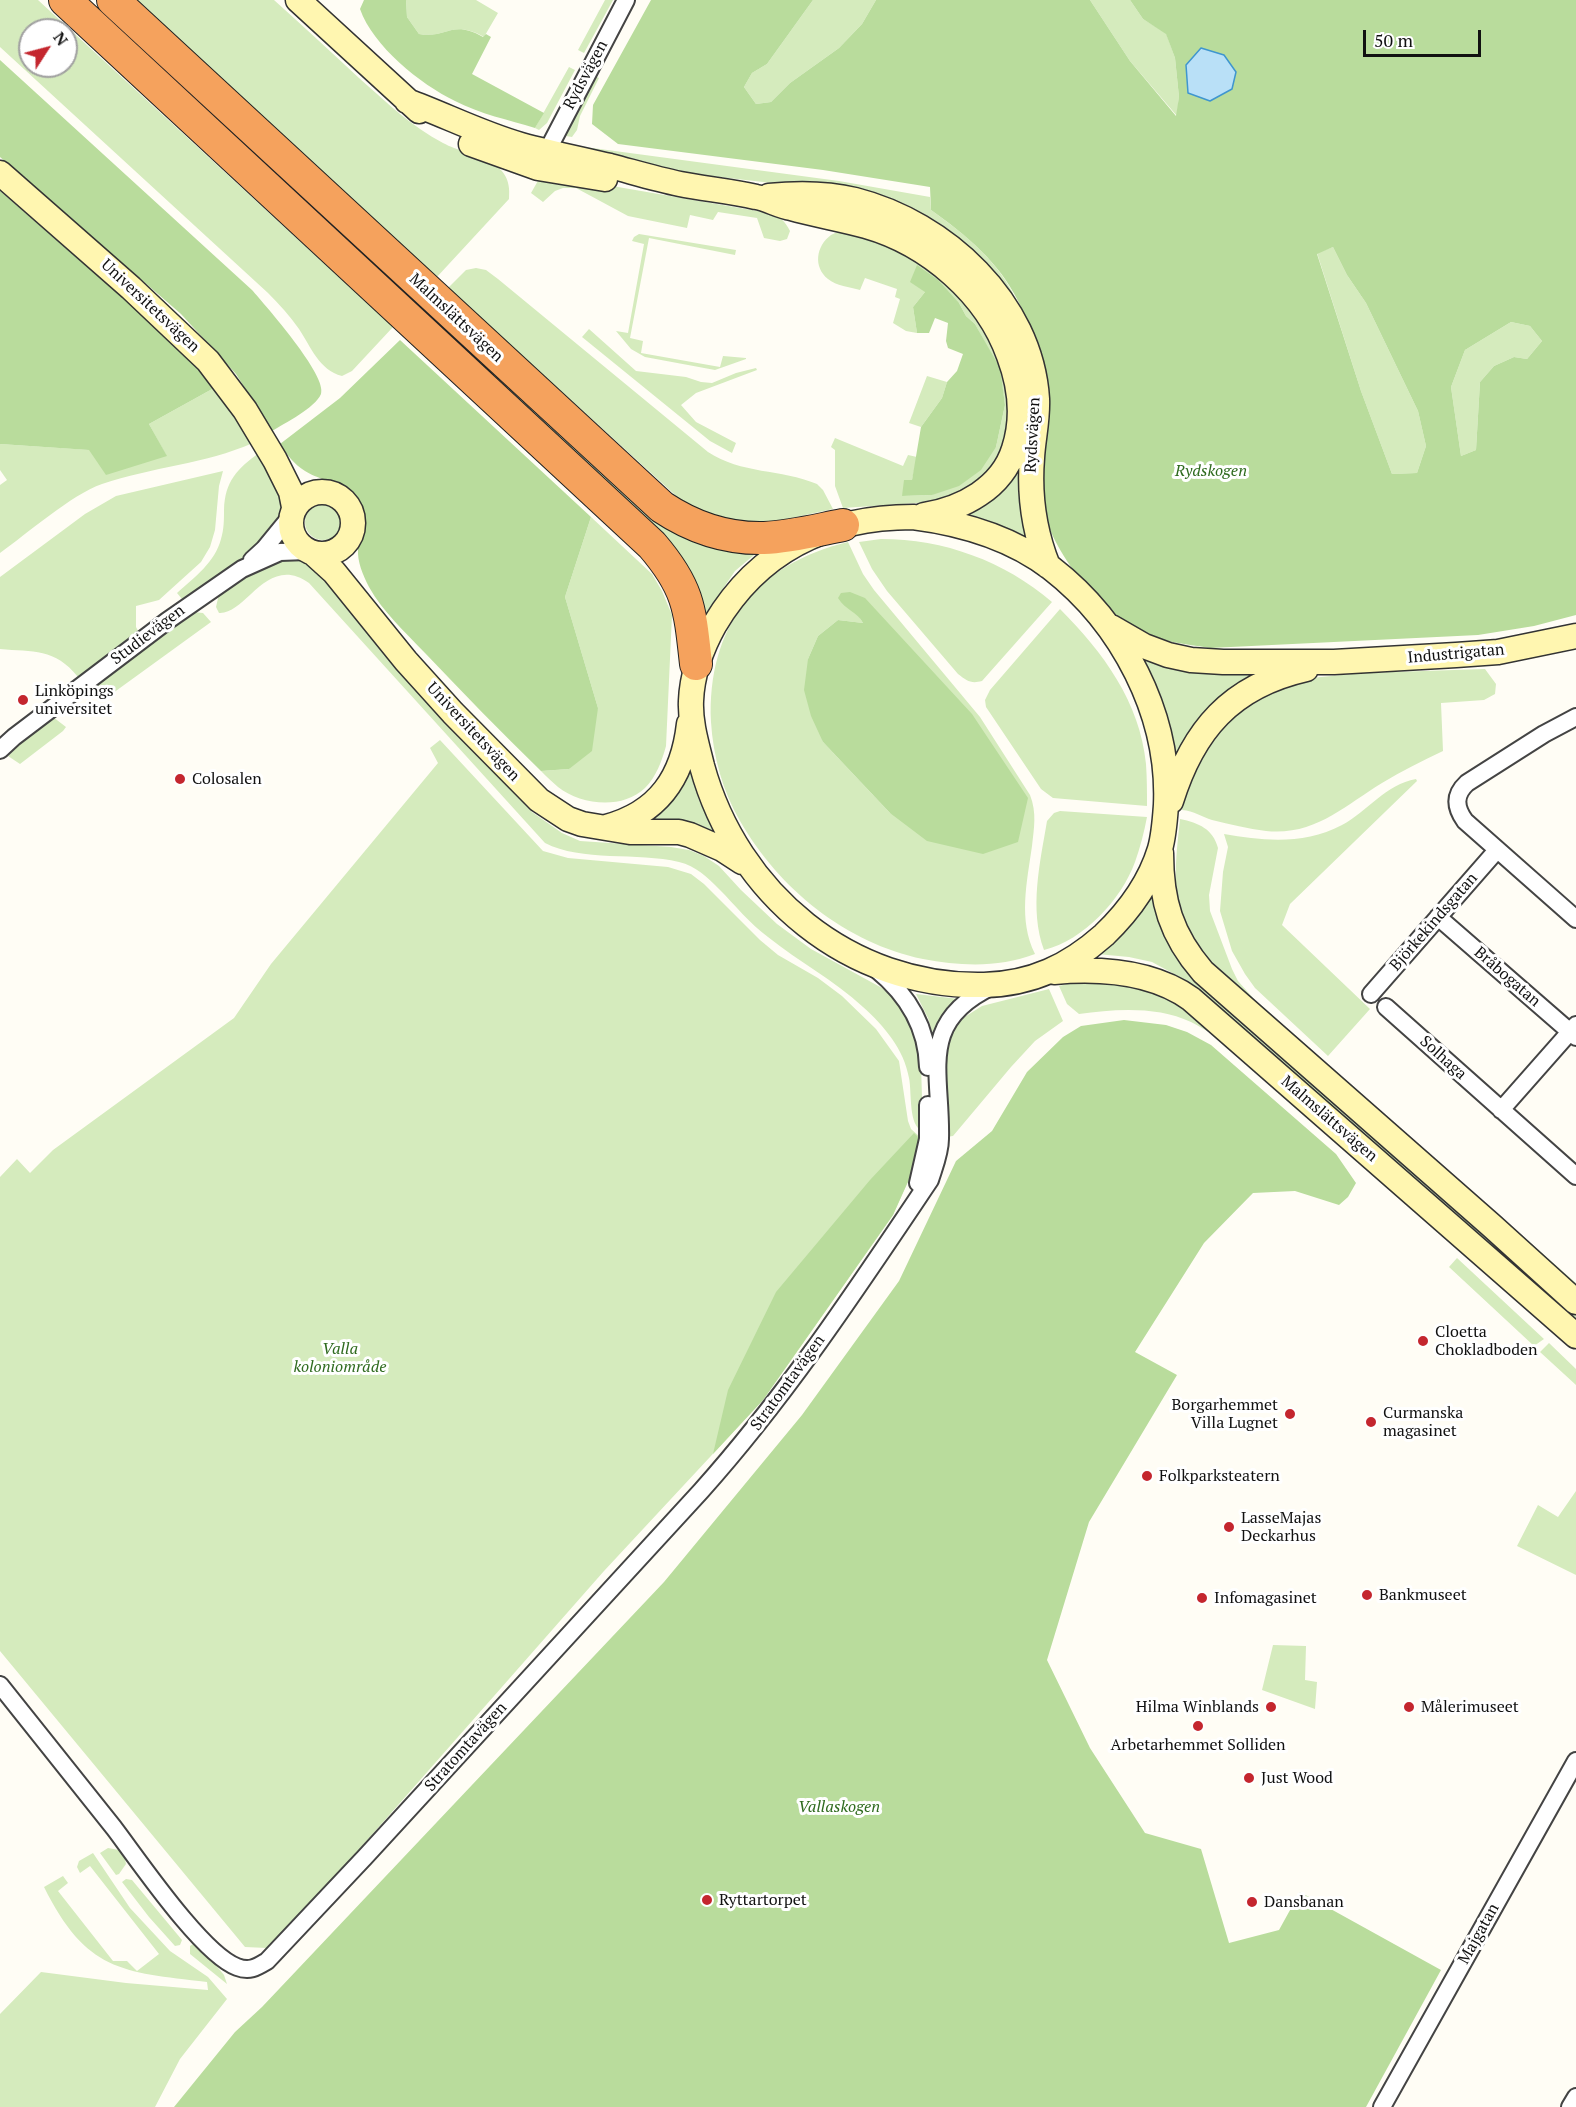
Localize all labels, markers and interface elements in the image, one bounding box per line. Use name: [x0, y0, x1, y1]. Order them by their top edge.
north arrow: [18, 18, 78, 78]
scale bar: [1366, 18, 1484, 56]
text: N: [48, 27, 73, 50]
text: 50 m: [1374, 28, 1413, 52]
street label: Rydsvägen: [560, 37, 612, 113]
street label: Universitetsvägen: [97, 255, 203, 357]
street label: Malmslättsvägen: [405, 270, 507, 366]
street label: Rydsvägen: [1021, 397, 1045, 473]
park label: Rydskogen: [1175, 461, 1247, 481]
street label: Studievägen: [107, 601, 189, 669]
street label: Industrigatan: [1407, 640, 1505, 668]
street label: Universitetsvägen: [422, 679, 524, 785]
place label: Linköpings universitet: [35, 681, 114, 719]
marker: Linköpings universitet: [16, 693, 30, 707]
place label: Colosalen: [192, 769, 262, 789]
marker: Colosalen: [173, 772, 187, 786]
street label: Björkekindsgatan: [1386, 869, 1482, 975]
street label: Bråbogatan: [1470, 943, 1544, 1011]
street label: Solhaga: [1416, 1032, 1470, 1084]
street label: Malmslättsvägen: [1277, 1072, 1381, 1166]
place label: Cloetta Chokladboden: [1435, 1322, 1538, 1360]
street label: Stratomtavägen: [747, 1331, 829, 1435]
marker: Cloetta Chokladboden: [1416, 1334, 1430, 1348]
park label: Valla koloniområde: [294, 1339, 386, 1377]
place label: Borgarhemmet Villa Lugnet: [1171, 1395, 1278, 1433]
place label: Curmanska magasinet: [1383, 1403, 1463, 1441]
marker: Borgarhemmet Villa Lugnet: [1283, 1407, 1297, 1421]
marker: Curmanska magasinet: [1364, 1415, 1378, 1429]
place label: Folkparksteatern: [1159, 1466, 1280, 1486]
marker: Folkparksteatern: [1140, 1469, 1154, 1483]
place label: LasseMajas Deckarhus: [1241, 1508, 1321, 1546]
marker: LasseMajas Deckarhus: [1222, 1520, 1236, 1534]
place label: Bankmuseet: [1379, 1585, 1467, 1605]
place label: Infomagasinet: [1214, 1588, 1317, 1608]
marker: Bankmuseet: [1360, 1588, 1374, 1602]
marker: Infomagasinet: [1195, 1591, 1209, 1605]
place label: Hilma Winblands: [1136, 1697, 1259, 1717]
place label: Målerimuseet: [1421, 1697, 1519, 1717]
street label: Stratomtavägen: [421, 1698, 511, 1796]
marker: Hilma Winblands: [1264, 1700, 1278, 1714]
marker: Målerimuseet: [1402, 1700, 1416, 1714]
marker: Arbetarhemmet Solliden: [1191, 1719, 1205, 1733]
place label: Arbetarhemmet Solliden: [1110, 1735, 1286, 1755]
place label: Just Wood: [1261, 1768, 1333, 1788]
marker: Just Wood: [1242, 1771, 1256, 1785]
park label: Vallaskogen: [798, 1797, 880, 1817]
place label: Ryttartorpet: [719, 1890, 807, 1910]
place label: Dansbanan: [1264, 1892, 1344, 1912]
marker: Ryttartorpet: [700, 1893, 714, 1907]
marker: Dansbanan: [1245, 1895, 1259, 1909]
street label: Majgatan: [1454, 1900, 1504, 1968]

